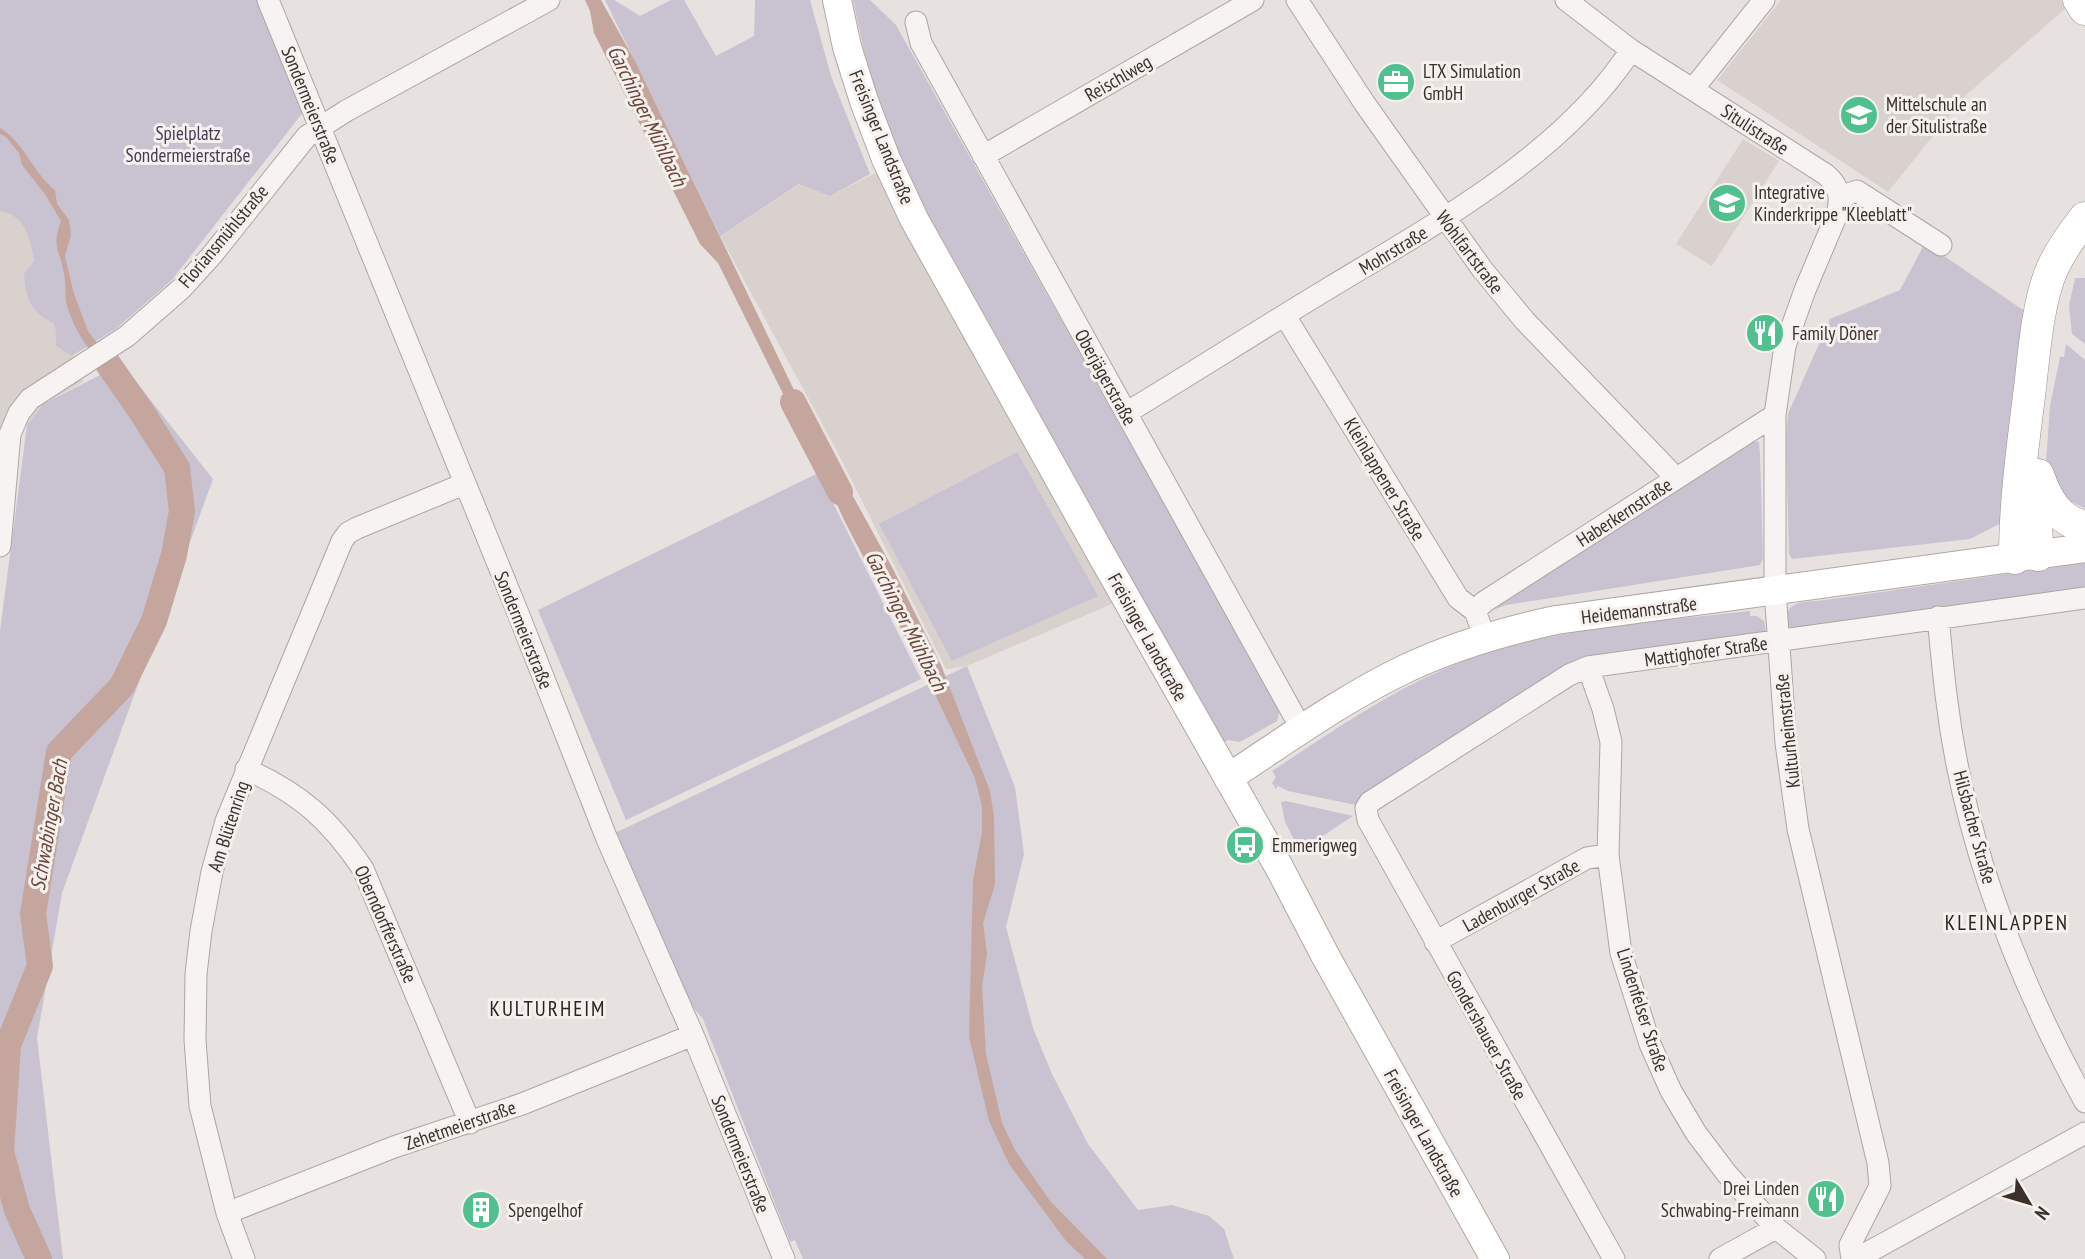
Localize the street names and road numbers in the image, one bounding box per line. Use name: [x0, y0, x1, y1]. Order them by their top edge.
street label: Sondermeierstraße: [276, 43, 346, 168]
street label: Reischlweg: [1080, 49, 1156, 107]
street label: Freisinger Landstraße: [844, 66, 920, 208]
street label: Situlistraße: [1717, 98, 1793, 160]
street label: Floriansmühlstraße: [173, 179, 273, 292]
street label: Wohlfartstraße: [1431, 206, 1509, 298]
street label: Mohrstraße: [1354, 220, 1432, 280]
street label: Oberjägerstraße: [1070, 325, 1142, 429]
street label: Kleinlappener Straße: [1339, 413, 1431, 545]
street label: Haberkernstraße: [1572, 472, 1676, 552]
street label: Sondermeierstraße: [489, 568, 559, 693]
street label: Freisinger Landstraße: [1103, 569, 1193, 705]
street label: Heidemannstraße: [1580, 591, 1698, 629]
street label: Mattighofer Straße: [1643, 630, 1769, 672]
street label: Kulturheimstraße: [1769, 673, 1805, 789]
street label: Hilsbacher Straße: [1948, 768, 2002, 887]
street label: Am Blütenring: [202, 778, 254, 874]
street label: Ladenburger Straße: [1458, 853, 1584, 937]
street label: Oberndorfferstraße: [349, 862, 423, 987]
street label: Lindenfelser Straße: [1612, 945, 1674, 1075]
street label: Gondershauser Straße: [1441, 966, 1533, 1104]
street label: Freisinger Landstraße: [1379, 1065, 1469, 1201]
street label: Sondermeierstraße: [706, 1092, 776, 1217]
street label: Zehetmeierstraße: [401, 1095, 519, 1155]

